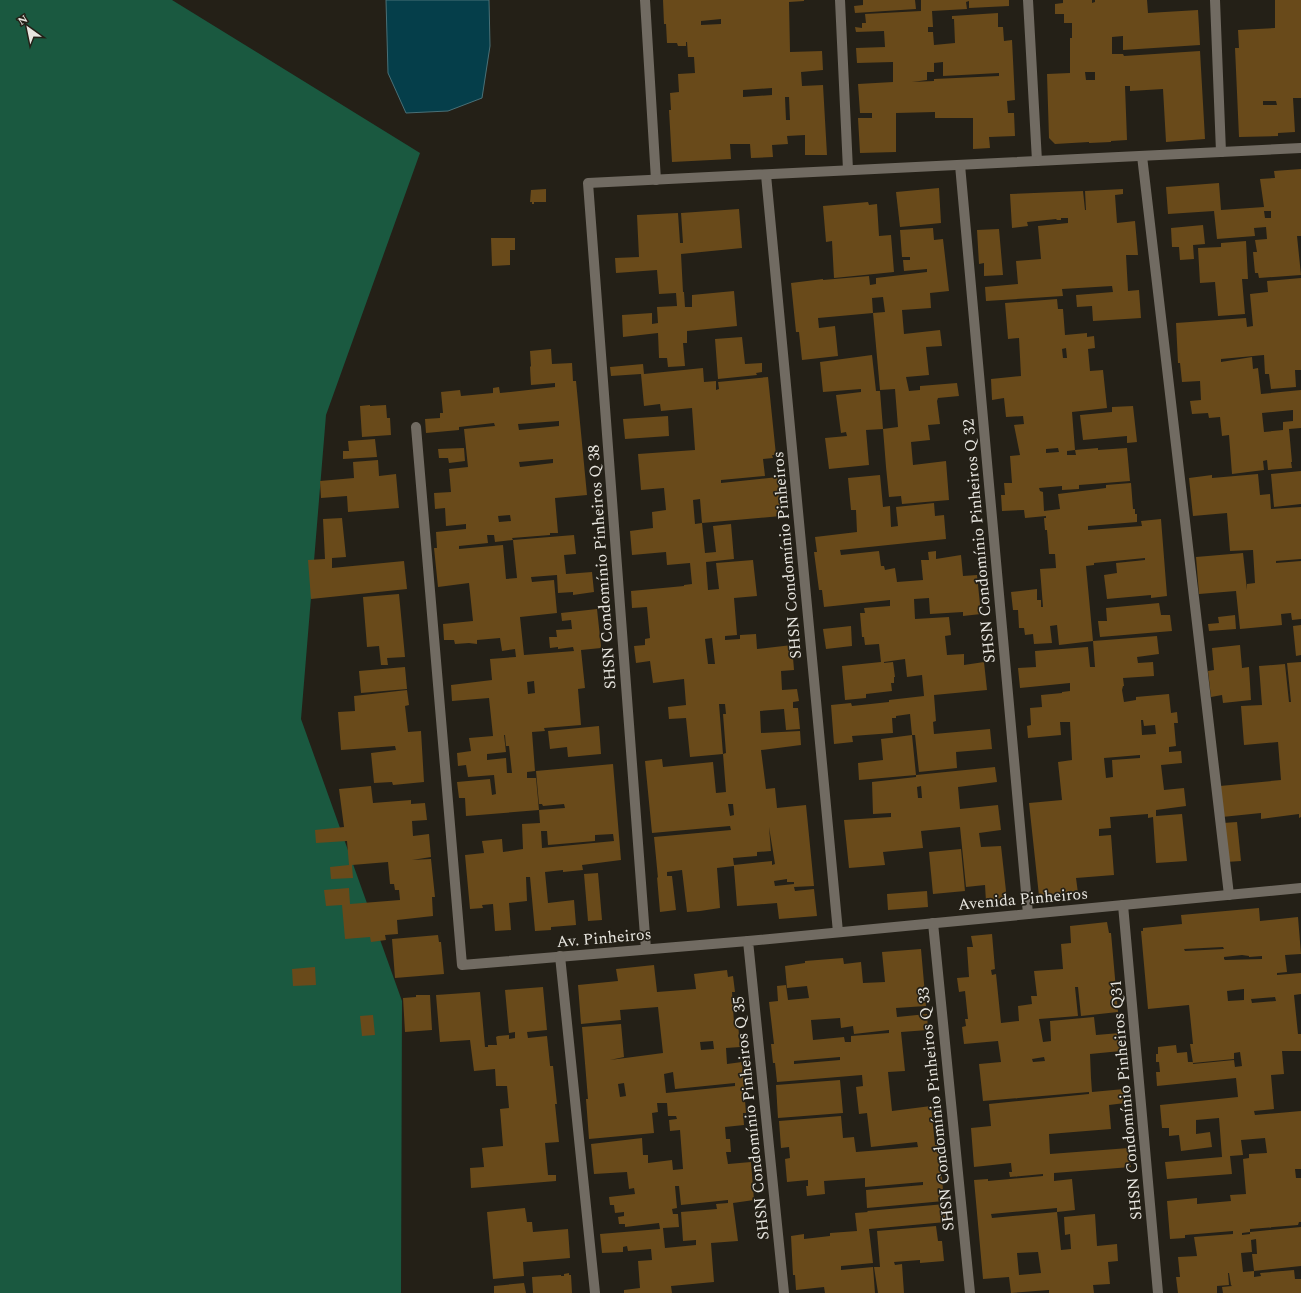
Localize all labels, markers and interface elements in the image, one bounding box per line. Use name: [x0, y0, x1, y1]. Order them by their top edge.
north arrow: [8, 8, 48, 48]
text: N: [14, 10, 31, 30]
street label: SHSN Condomínio Pinheiros Q 32: [956, 418, 1002, 664]
street label: SHSN Condomínio Pinheiros Q 38: [581, 444, 623, 690]
street label: SHSN Condomínio Pinheiros: [766, 450, 808, 660]
street label: Avenida Pinheiros: [957, 881, 1089, 917]
street label: Av. Pinheiros: [556, 922, 652, 954]
street label: SHSN Condomínio Pinheiros Q31: [1104, 979, 1148, 1221]
street label: SHSN Condomínio Pinheiros Q 33: [911, 986, 961, 1232]
street label: SHSN Condomínio Pinheiros Q 35: [726, 995, 776, 1241]

